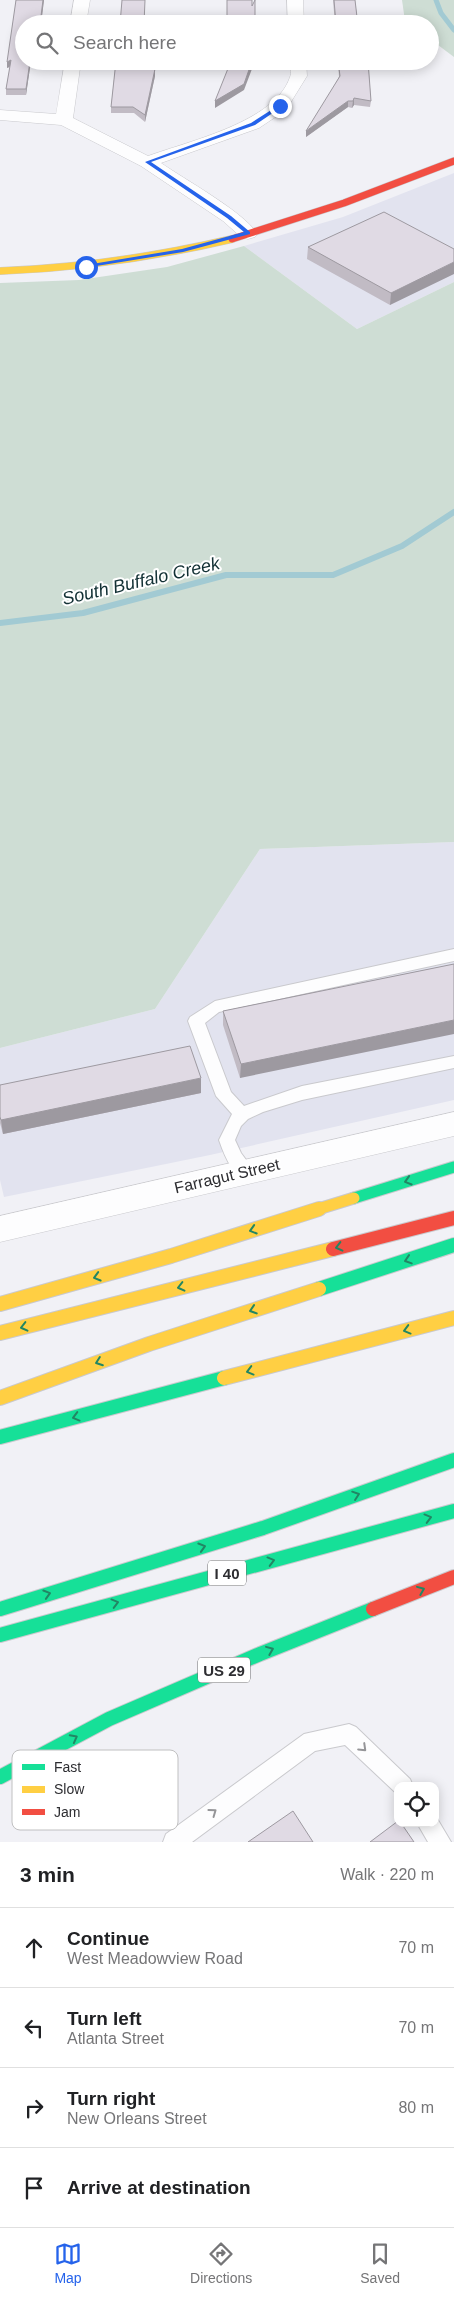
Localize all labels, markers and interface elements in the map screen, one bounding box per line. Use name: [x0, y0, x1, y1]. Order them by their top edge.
search box: [15, 15, 439, 70]
icon: search: [33, 29, 61, 57]
text: Search here: [73, 32, 177, 53]
route end: [269, 95, 292, 118]
route start: [75, 256, 98, 279]
water label: South Buffalo Creek: [60, 553, 223, 609]
street label: Farragut Street: [173, 1155, 282, 1196]
one-way arrow: [404, 1176, 412, 1186]
one-way arrow: [249, 1225, 257, 1235]
one-way arrow: [335, 1242, 343, 1252]
one-way arrow: [404, 1254, 412, 1264]
one-way arrow: [93, 1271, 101, 1281]
one-way arrow: [177, 1281, 186, 1292]
one-way arrow: [249, 1304, 258, 1314]
one-way arrow: [19, 1321, 28, 1332]
one-way arrow: [402, 1324, 411, 1335]
one-way arrow: [95, 1356, 104, 1366]
one-way arrow: [245, 1365, 254, 1376]
one-way arrow: [71, 1411, 80, 1422]
one-way arrow: [351, 1491, 360, 1501]
one-way arrow: [424, 1514, 432, 1524]
one-way arrow: [197, 1542, 206, 1552]
one-way arrow: [267, 1556, 276, 1567]
road number: I 40: [208, 1560, 246, 1586]
one-way arrow: [416, 1586, 425, 1596]
one-way arrow: [42, 1590, 50, 1600]
one-way arrow: [110, 1599, 118, 1609]
one-way arrow: [265, 1646, 274, 1656]
road number: US 29: [198, 1658, 250, 1682]
one-way arrow: [68, 1734, 77, 1744]
one-way arrow: [358, 1742, 367, 1751]
legend: [12, 1750, 178, 1830]
text: Fast: [54, 1759, 81, 1775]
text: Slow: [54, 1781, 85, 1797]
map controls: [394, 1782, 439, 1827]
button: locate: [394, 1782, 439, 1827]
text: Jam: [54, 1804, 80, 1820]
one-way arrow: [207, 1810, 216, 1818]
text: 3 min: [20, 1863, 75, 1886]
text: Walk · 220 m: [340, 1866, 434, 1883]
text: Continue: [67, 1928, 149, 1949]
icon: ahead: [20, 1934, 48, 1962]
text: 70 m: [398, 1939, 434, 1956]
text: West Meadowview Road: [67, 1950, 243, 1967]
text: Turn left: [67, 2008, 142, 2029]
icon: left: [20, 2014, 48, 2042]
text: 70 m: [398, 2019, 434, 2036]
text: Atlanta Street: [67, 2030, 164, 2047]
text: Turn right: [67, 2088, 155, 2109]
icon: right: [20, 2094, 48, 2122]
text: 80 m: [398, 2099, 434, 2116]
text: New Orleans Street: [67, 2110, 207, 2127]
icon: arrive: [20, 2174, 48, 2202]
text: Arrive at destination: [67, 2177, 251, 2198]
tab: Map: [54, 2240, 82, 2286]
tab: Directions: [190, 2240, 252, 2286]
tab: Saved: [360, 2240, 400, 2286]

